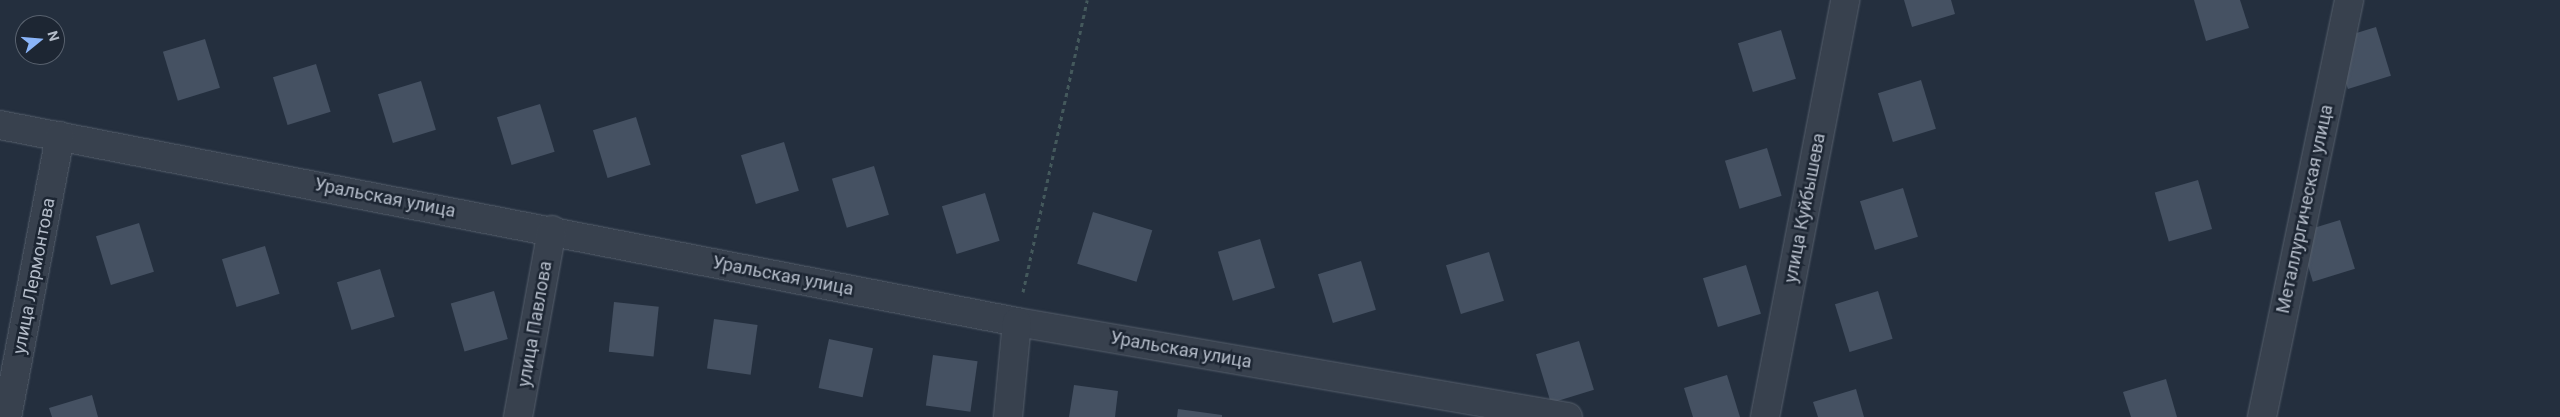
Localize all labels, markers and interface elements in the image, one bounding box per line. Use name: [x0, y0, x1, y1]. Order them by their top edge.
north arrow: [15, 15, 65, 65]
text: N: [44, 29, 62, 43]
street label: Металлургическая улица: [2272, 103, 2338, 315]
street label: улица Куйбышева: [1780, 131, 1830, 285]
street label: Уральская улица: [313, 174, 457, 222]
street label: улица Лермонтова: [8, 196, 60, 356]
street label: Уральская улица: [711, 252, 855, 300]
street label: улица Павлова: [513, 259, 557, 389]
street label: Уральская улица: [1109, 327, 1253, 373]

